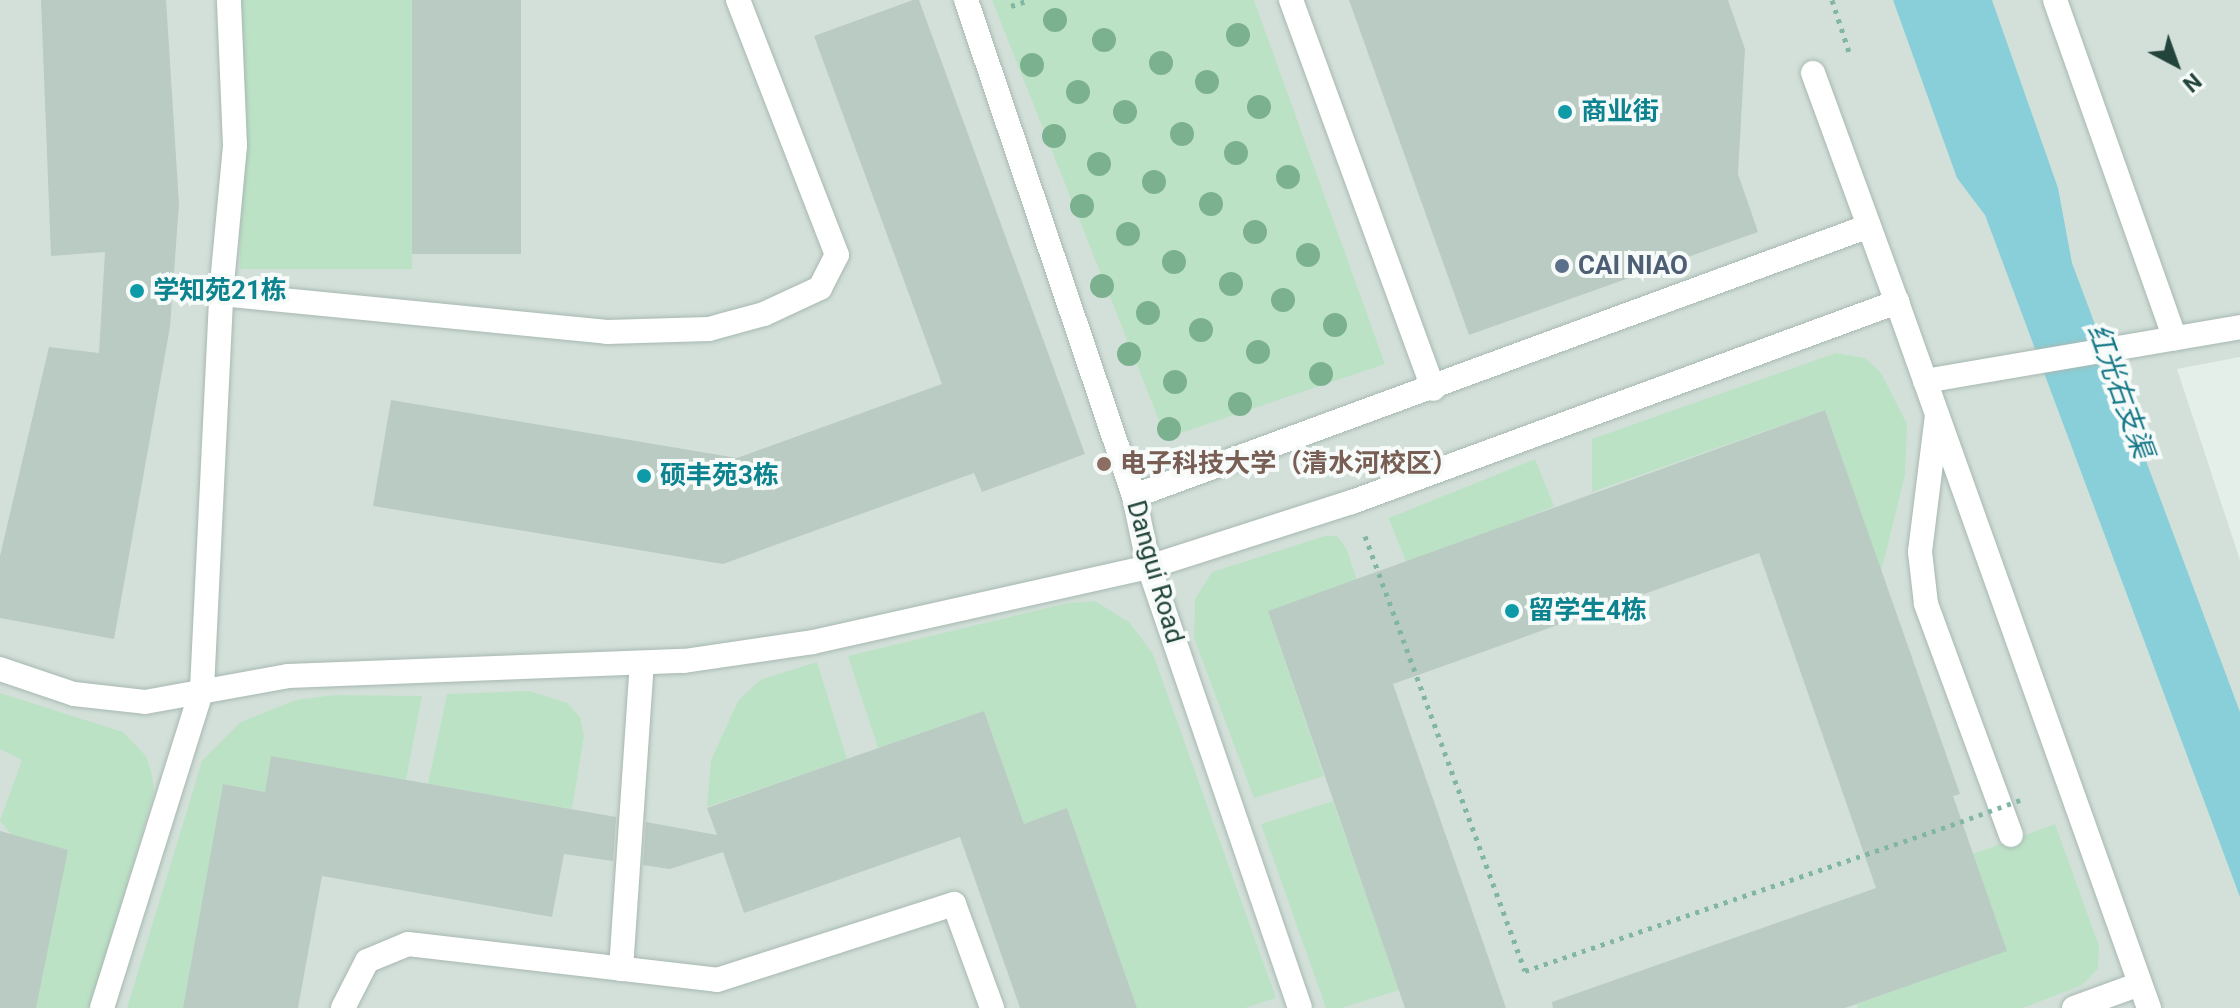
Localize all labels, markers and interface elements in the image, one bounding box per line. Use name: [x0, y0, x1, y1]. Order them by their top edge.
north arrow: [2136, 24, 2216, 104]
text: N: [2178, 68, 2206, 97]
place label: 商业街: [1581, 96, 1659, 128]
marker: 商业街: [1556, 103, 1574, 121]
place label: CAI NIAO: [1578, 250, 1688, 282]
marker: CAI NIAO: [1553, 257, 1571, 275]
place label: 学知苑21栋: [153, 275, 287, 307]
marker: 学知苑21栋: [128, 282, 146, 300]
water label: 红光右支渠: [2080, 319, 2160, 463]
place label: 电子科技大学（清水河校区）: [1120, 448, 1458, 480]
marker: 电子科技大学（清水河校区）: [1095, 455, 1113, 473]
place label: 硕丰苑3栋: [660, 460, 779, 492]
marker: 硕丰苑3栋: [635, 467, 653, 485]
street label: Dangui Road: [1120, 497, 1190, 647]
place label: 留学生4栋: [1528, 595, 1647, 627]
marker: 留学生4栋: [1503, 602, 1521, 620]

